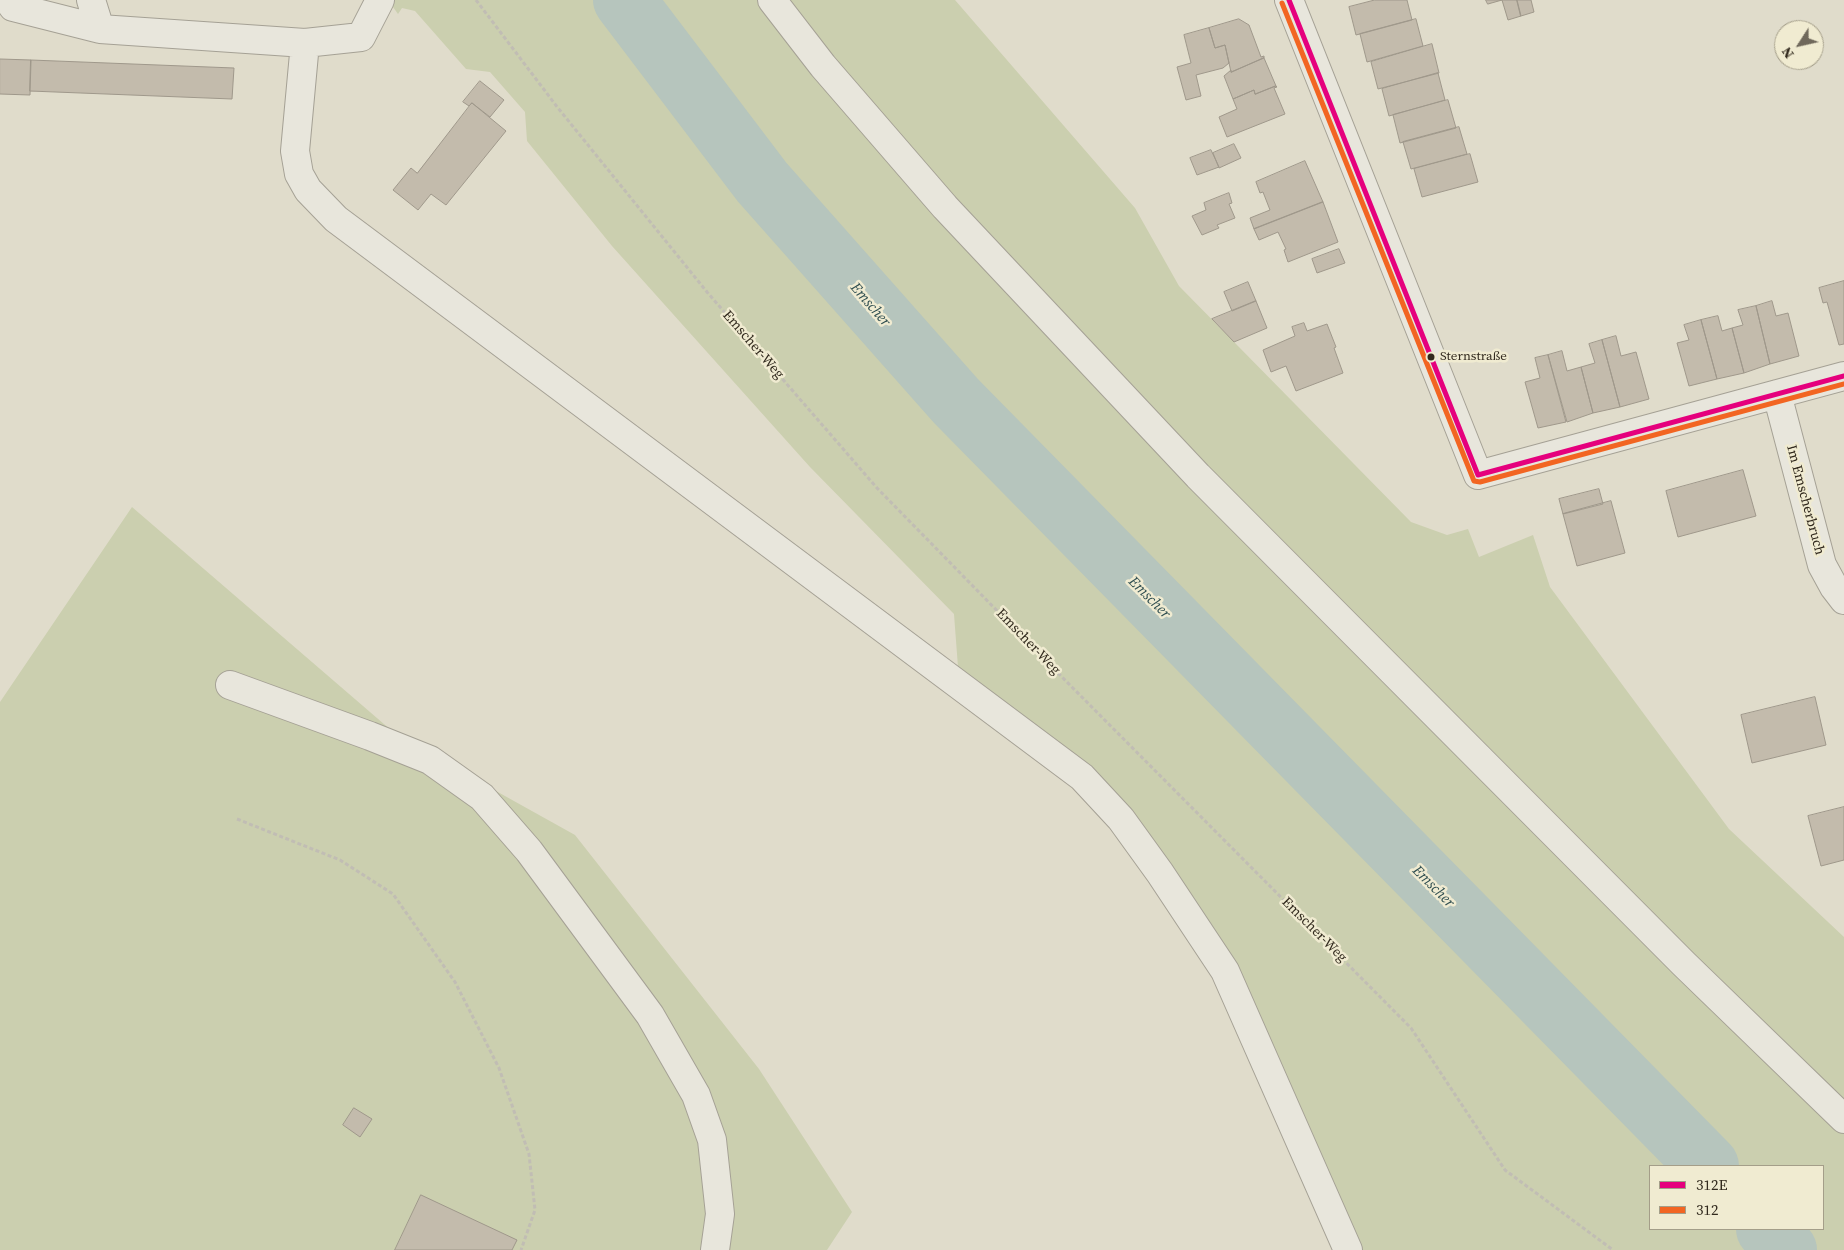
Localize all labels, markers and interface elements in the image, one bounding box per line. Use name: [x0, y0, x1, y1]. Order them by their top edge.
north arrow: [1774, 20, 1824, 70]
text: N: [1776, 43, 1799, 63]
water label: Emscher: [846, 279, 894, 331]
street label: Emscher-Weg: [719, 307, 787, 383]
place label: Sternstraße: [1440, 349, 1507, 365]
marker: Sternstraße: [1426, 352, 1436, 362]
street label: Im Emscherbruch: [1782, 443, 1828, 557]
water label: Emscher: [1124, 573, 1174, 623]
street label: Emscher-Weg: [992, 606, 1064, 678]
water label: Emscher: [1408, 862, 1458, 912]
street label: Emscher-Weg: [1278, 894, 1350, 966]
legend: [1649, 1165, 1824, 1230]
text: 312E: [1696, 1174, 1728, 1195]
text: 312: [1696, 1199, 1719, 1220]

